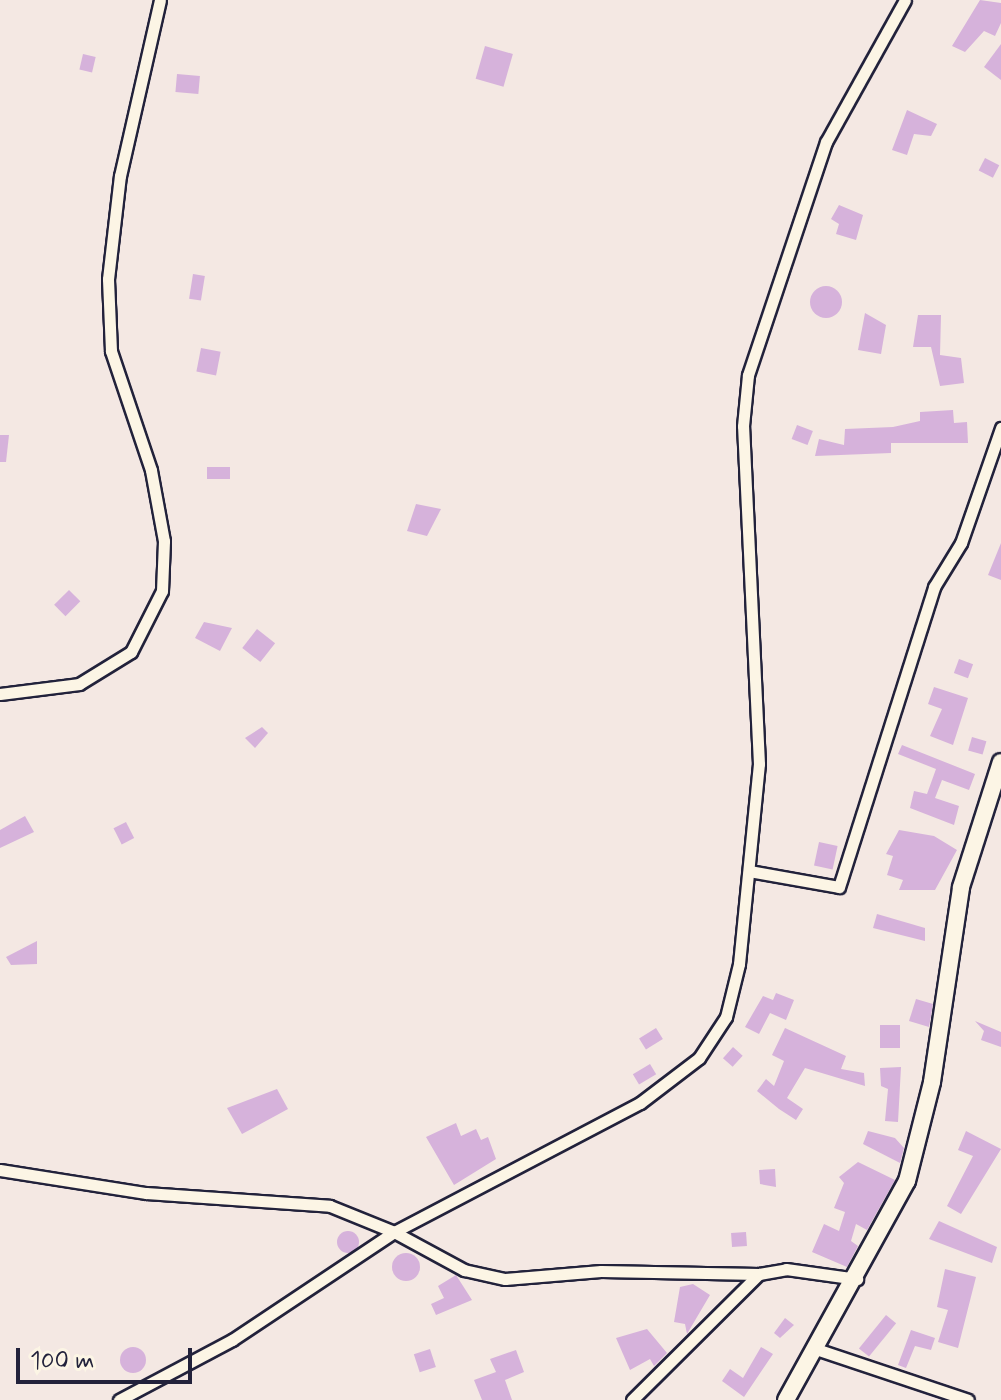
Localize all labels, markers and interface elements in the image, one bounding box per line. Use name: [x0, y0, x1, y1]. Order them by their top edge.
scale bar: [20, 1332, 196, 1382]
text: 100 m: [30, 1346, 94, 1377]

